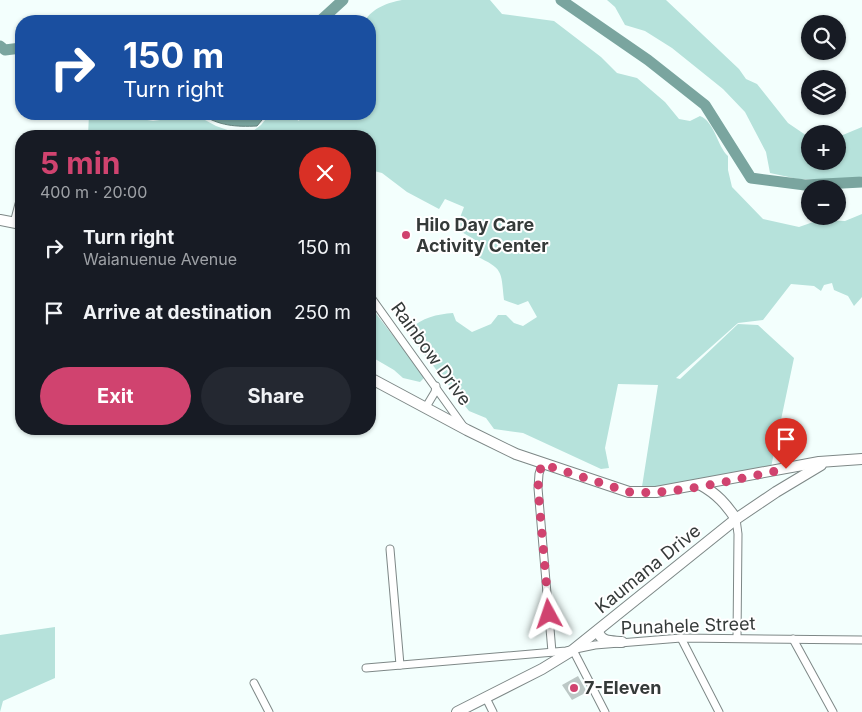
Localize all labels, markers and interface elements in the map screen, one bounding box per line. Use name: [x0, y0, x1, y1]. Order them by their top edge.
map controls: [801, 15, 846, 225]
button: search: [801, 15, 846, 60]
text: 150 m: [123, 34, 224, 76]
icon: right: [40, 35, 105, 100]
button: layers: [801, 70, 846, 115]
text: Turn right: [123, 76, 224, 102]
button: +: [801, 125, 846, 170]
text: 5 min: [40, 145, 120, 181]
button: close: [299, 147, 351, 199]
button: −: [801, 180, 846, 225]
text: 400 m · 20:00: [40, 182, 147, 202]
place label: Hilo Day Care Activity Center: [416, 214, 549, 256]
text: Turn right: [83, 226, 174, 249]
marker: Hilo Day Care Activity Center: [400, 229, 412, 241]
icon: right: [40, 234, 68, 262]
text: 150 m: [298, 236, 351, 259]
text: Waianuenue Avenue: [83, 249, 237, 269]
street label: Rainbow Drive: [387, 298, 476, 409]
icon: arrive: [40, 299, 68, 327]
text: Arrive at destination: [83, 301, 272, 324]
text: 250 m: [294, 301, 351, 324]
button: Exit: [40, 367, 191, 425]
button: Share: [201, 367, 351, 425]
pin: [765, 418, 807, 469]
icon: arrive: [772, 425, 800, 453]
street label: Kaumana Drive: [591, 520, 704, 617]
position arrow: [522, 587, 574, 639]
street label: Punahele Street: [620, 613, 756, 638]
place label: 7-Eleven: [584, 677, 662, 698]
marker: 7-Eleven: [568, 682, 580, 694]

